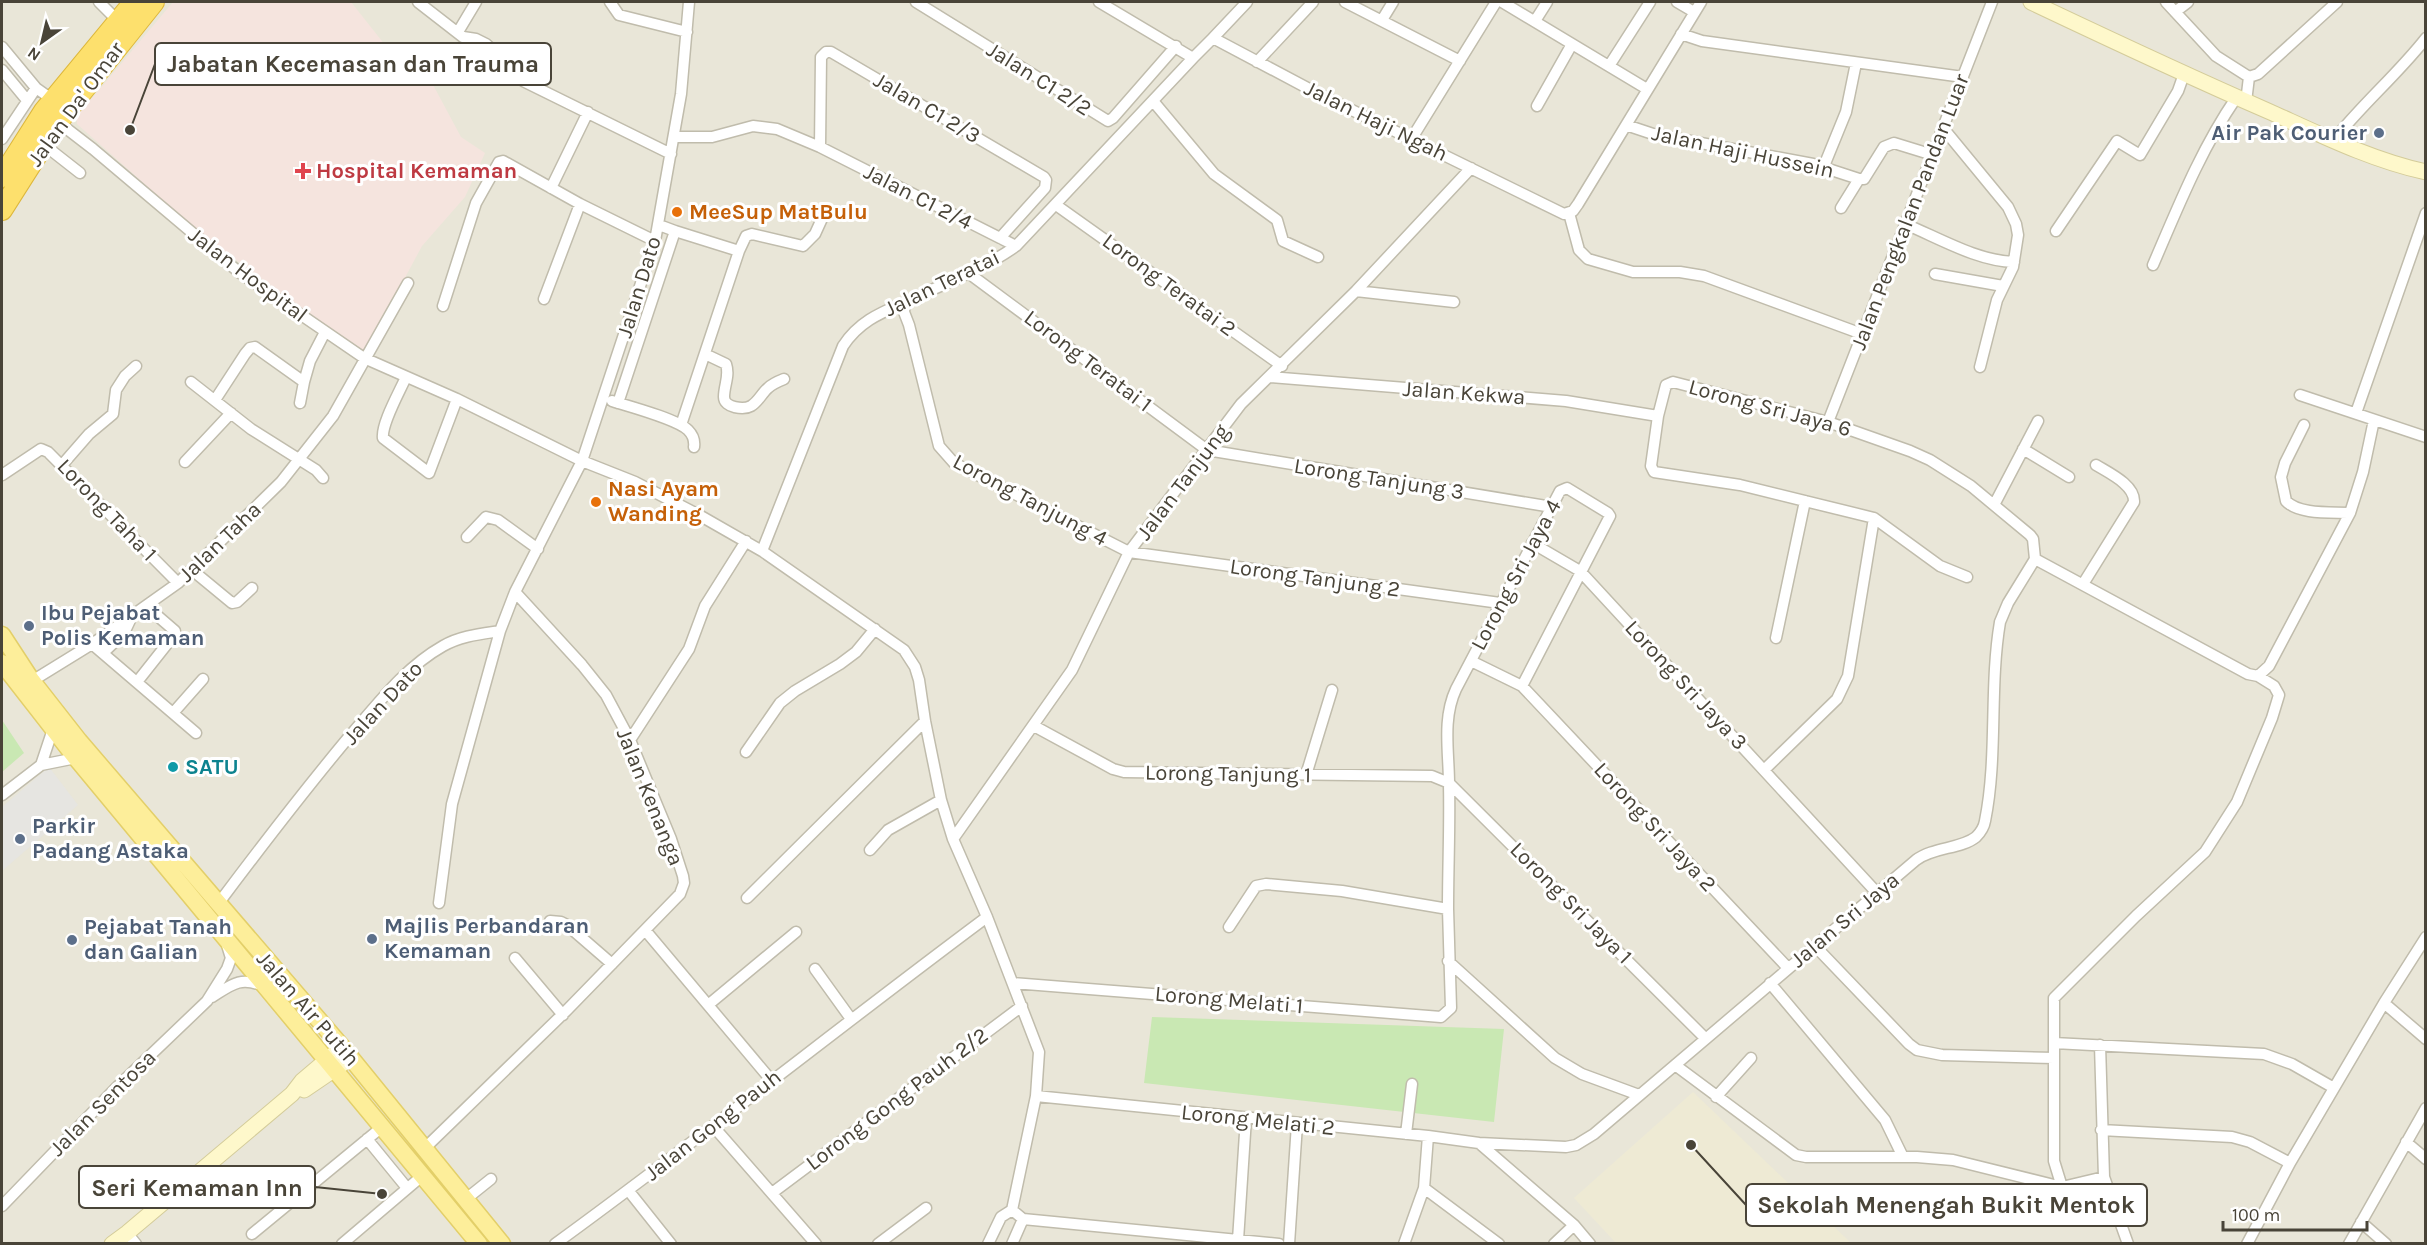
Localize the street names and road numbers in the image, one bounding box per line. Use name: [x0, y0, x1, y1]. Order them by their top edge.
street label: Jalan Da' Omar: [22, 37, 130, 171]
street label: Jalan C1 2/2: [982, 37, 1096, 121]
street label: Jalan C1 2/3: [869, 67, 985, 149]
street label: Jalan Pengkalan Pandan Luar: [1845, 70, 1975, 353]
street label: Jalan Haji Ngah: [1300, 75, 1452, 167]
street label: Jalan Haji Hussein: [1650, 120, 1836, 184]
street label: Jalan C1 2/4: [859, 159, 977, 235]
street label: Jalan Hospital: [183, 222, 313, 328]
street label: Lorong Teratai 2: [1097, 228, 1241, 342]
street label: Jalan Dato: [611, 233, 667, 341]
street label: Jalan Teratai: [880, 244, 1004, 322]
street label: Lorong Teratai 1: [1019, 304, 1157, 418]
street label: Lorong Sri Jaya 6: [1686, 374, 1854, 442]
street label: Jalan Kekwa: [1402, 376, 1526, 410]
street label: Jalan Tanjung: [1131, 419, 1235, 545]
street label: Lorong Tanjung 4: [948, 448, 1112, 552]
street label: Lorong Taha 1: [52, 453, 162, 567]
street label: Lorong Tanjung 3: [1292, 453, 1466, 505]
street label: Lorong Sri Jaya 4: [1465, 495, 1567, 655]
street label: Jalan Taha: [173, 496, 267, 588]
street label: Lorong Tanjung 2: [1228, 553, 1402, 603]
street label: Lorong Sri Jaya 3: [1619, 615, 1753, 755]
street label: Jalan Dato: [338, 656, 428, 750]
street label: Jalan Kenanga: [611, 725, 689, 869]
street label: Lorong Sri Jaya 2: [1588, 757, 1722, 897]
street label: Lorong Tanjung 1: [1145, 760, 1311, 788]
street label: Lorong Sri Jaya 1: [1505, 837, 1637, 969]
street label: Jalan Sri Jaya: [1785, 867, 1905, 973]
street label: Jalan Air Putih: [251, 946, 365, 1072]
street label: Lorong Melati 1: [1154, 981, 1304, 1019]
street label: Lorong Gong Pauh 2/2: [801, 1022, 993, 1176]
street label: Jalan Sentosa: [44, 1044, 162, 1162]
street label: Jalan Gong Pauh: [640, 1064, 786, 1186]
street label: Lorong Melati 2: [1180, 1099, 1336, 1141]

